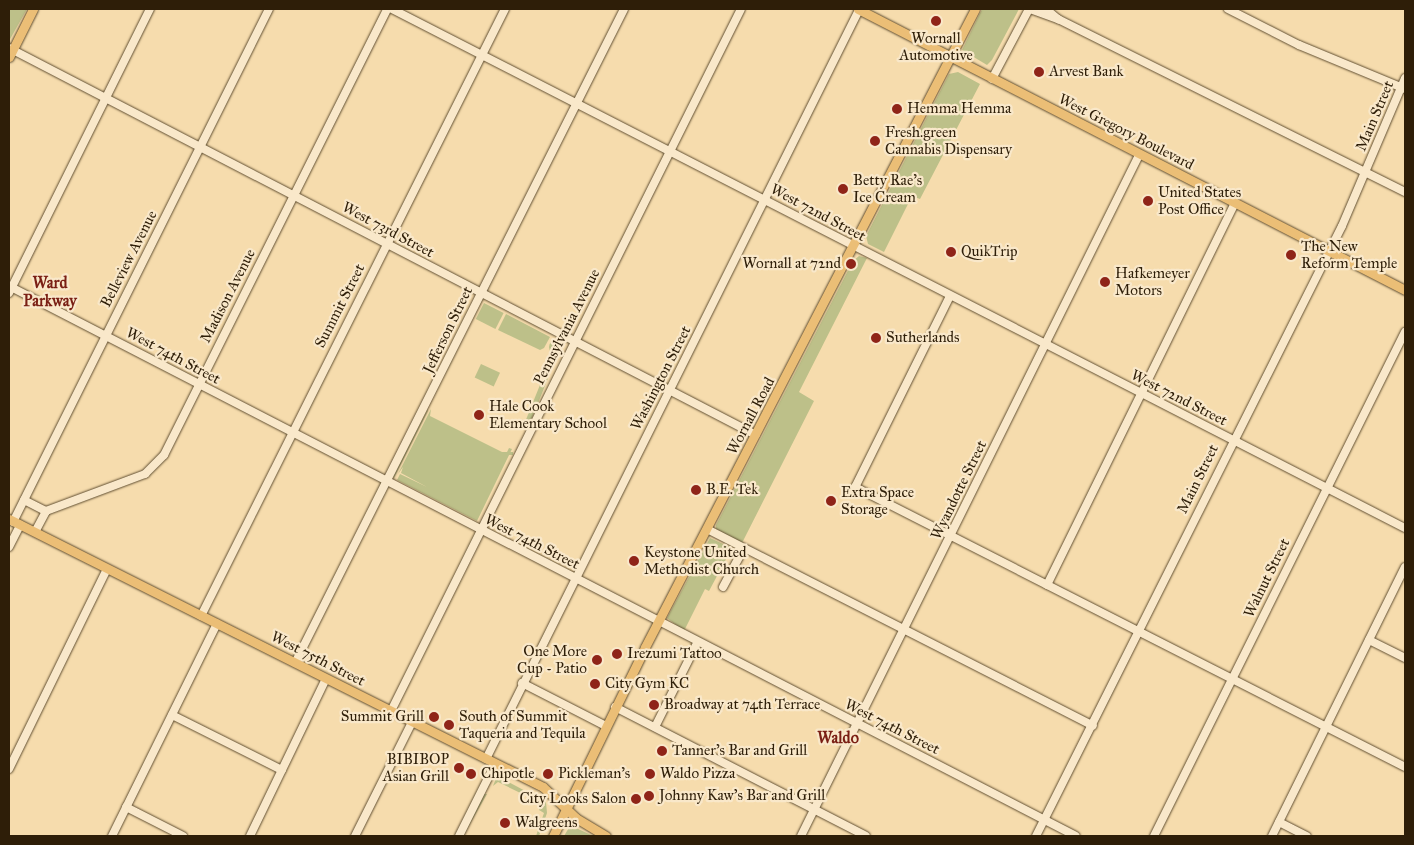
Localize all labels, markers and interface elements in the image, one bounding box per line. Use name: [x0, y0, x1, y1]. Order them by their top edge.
marker: Wornall Automotive: [930, 15, 942, 27]
place label: Wornall Automotive: [899, 29, 973, 64]
place label: Arvest Bank: [1049, 63, 1124, 81]
marker: Arvest Bank: [1033, 66, 1045, 78]
street label: Main Street: [1352, 78, 1398, 154]
street label: West Gregory Boulevard: [1055, 90, 1197, 174]
place label: Hemma Hemma: [907, 100, 1011, 118]
marker: Hemma Hemma: [891, 103, 903, 115]
place label: Fresh.green Cannabis Dispensary: [885, 123, 1012, 158]
marker: Fresh.green Cannabis Dispensary: [869, 135, 881, 147]
place label: Betty Rae's Ice Cream: [853, 171, 922, 206]
street label: West 72nd Street: [767, 180, 869, 246]
marker: Betty Rae's Ice Cream: [837, 183, 849, 195]
place label: United States Post Office: [1158, 183, 1241, 218]
marker: United States Post Office: [1142, 195, 1154, 207]
street label: West 73rd Street: [339, 198, 437, 262]
street label: Belleview Avenue: [97, 208, 161, 310]
place label: The New Reform Temple: [1301, 237, 1397, 272]
place label: QuikTrip: [961, 243, 1018, 261]
street label: Madison Avenue: [197, 246, 259, 346]
marker: QuikTrip: [945, 246, 957, 258]
marker: The New Reform Temple: [1285, 249, 1297, 261]
place label: Wornall at 72nd: [742, 255, 841, 273]
marker: Wornall at 72nd: [845, 258, 857, 270]
street label: Summit Street: [311, 261, 369, 351]
place label: Hafkemeyer Motors: [1115, 264, 1190, 299]
street label: Pennsylvania Avenue: [530, 266, 604, 388]
district label: Ward Parkway: [23, 273, 77, 311]
marker: Hafkemeyer Motors: [1099, 276, 1111, 288]
street label: Jefferson Street: [419, 284, 477, 376]
street label: Washington Street: [627, 323, 695, 433]
street label: West 74th Street: [123, 324, 223, 388]
place label: Sutherlands: [886, 329, 960, 347]
marker: Sutherlands: [870, 332, 882, 344]
street label: West 72nd Street: [1128, 366, 1230, 430]
street label: Wornall Road: [723, 374, 779, 458]
place label: Hale Cook Elementary School: [489, 397, 607, 432]
marker: Hale Cook Elementary School: [473, 409, 485, 421]
street label: Wyandotte Street: [927, 438, 991, 542]
street label: Main Street: [1174, 442, 1222, 516]
place label: B.E. Tek: [706, 481, 758, 499]
place label: Extra Space Storage: [841, 483, 914, 518]
marker: B.E. Tek: [690, 484, 702, 496]
marker: Extra Space Storage: [825, 495, 837, 507]
street label: West 74th Street: [482, 510, 582, 574]
street label: Walnut Street: [1240, 536, 1294, 620]
place label: Keystone United Methodist Church: [644, 543, 759, 578]
marker: Keystone United Methodist Church: [628, 555, 640, 567]
street label: West 75th Street: [268, 628, 368, 690]
place label: One More Cup - Patio: [517, 642, 587, 677]
place label: Irezumi Tattoo: [627, 645, 722, 663]
marker: Irezumi Tattoo: [611, 648, 623, 660]
marker: One More Cup - Patio: [591, 654, 603, 666]
place label: City Gym KC: [605, 675, 689, 693]
marker: City Gym KC: [589, 678, 601, 690]
street label: West 74th Street: [842, 695, 942, 759]
place label: Broadway at 74th Terrace: [664, 696, 820, 714]
marker: Broadway at 74th Terrace: [648, 699, 660, 711]
place label: South of Summit Taqueria and Tequila: [459, 707, 586, 742]
place label: Summit Grill: [341, 708, 424, 726]
marker: Summit Grill: [428, 711, 440, 723]
marker: South of Summit Taqueria and Tequila: [443, 719, 455, 731]
district label: Waldo: [817, 728, 859, 748]
place label: Tanner's Bar and Grill: [672, 742, 807, 760]
marker: Tanner's Bar and Grill: [656, 745, 668, 757]
place label: BIBIBOP Asian Grill: [383, 750, 449, 785]
marker: BIBIBOP Asian Grill: [453, 762, 465, 774]
place label: Chipotle: [481, 765, 534, 783]
place label: Pickleman's: [558, 765, 630, 783]
place label: Waldo Pizza: [660, 765, 735, 783]
marker: Chipotle: [465, 768, 477, 780]
marker: Pickleman's: [542, 768, 554, 780]
marker: Waldo Pizza: [644, 768, 656, 780]
place label: Johnny Kaw's Bar and Grill: [659, 787, 825, 805]
place label: City Looks Salon: [519, 790, 626, 808]
marker: Johnny Kaw's Bar and Grill: [643, 790, 655, 802]
marker: City Looks Salon: [630, 793, 642, 805]
place label: Walgreens: [515, 814, 578, 832]
marker: Walgreens: [499, 817, 511, 829]

